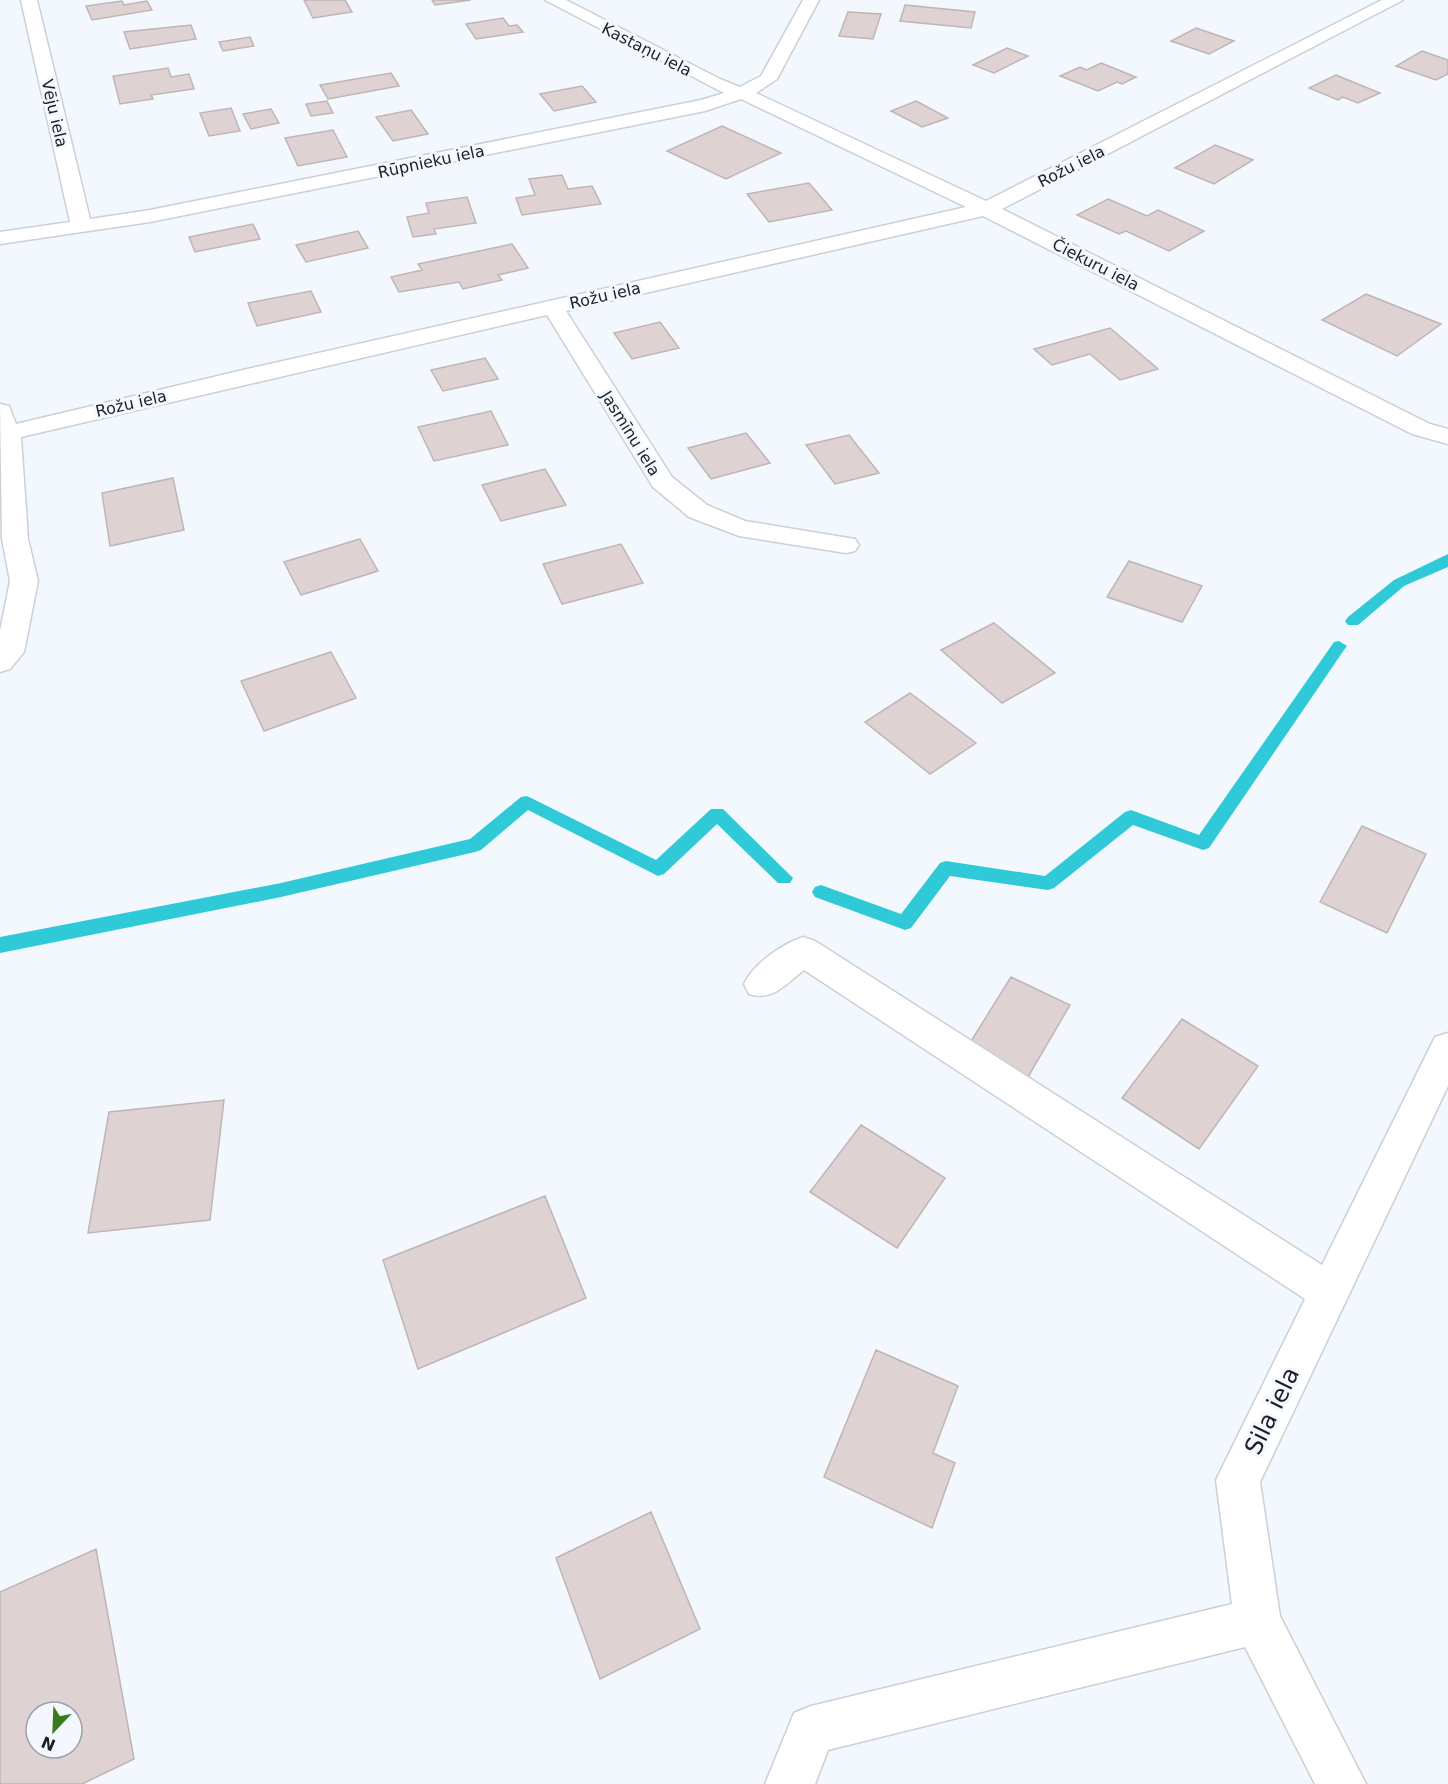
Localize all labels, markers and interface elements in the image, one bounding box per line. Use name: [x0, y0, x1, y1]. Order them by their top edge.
street label: Kastaņu iela: [599, 19, 695, 80]
street label: Vēju iela: [37, 77, 72, 149]
street label: Rūpnieku iela: [376, 141, 486, 182]
street label: Rožu iela: [1035, 142, 1108, 191]
street label: Čiekuru iela: [1049, 234, 1142, 294]
street label: Rožu iela: [568, 278, 643, 313]
street label: Rožu iela: [94, 386, 169, 421]
street label: Jasmīnu iela: [596, 386, 664, 479]
street label: Sila iela: [1239, 1363, 1305, 1459]
north arrow: [24, 1700, 84, 1760]
text: N: [38, 1732, 58, 1755]

